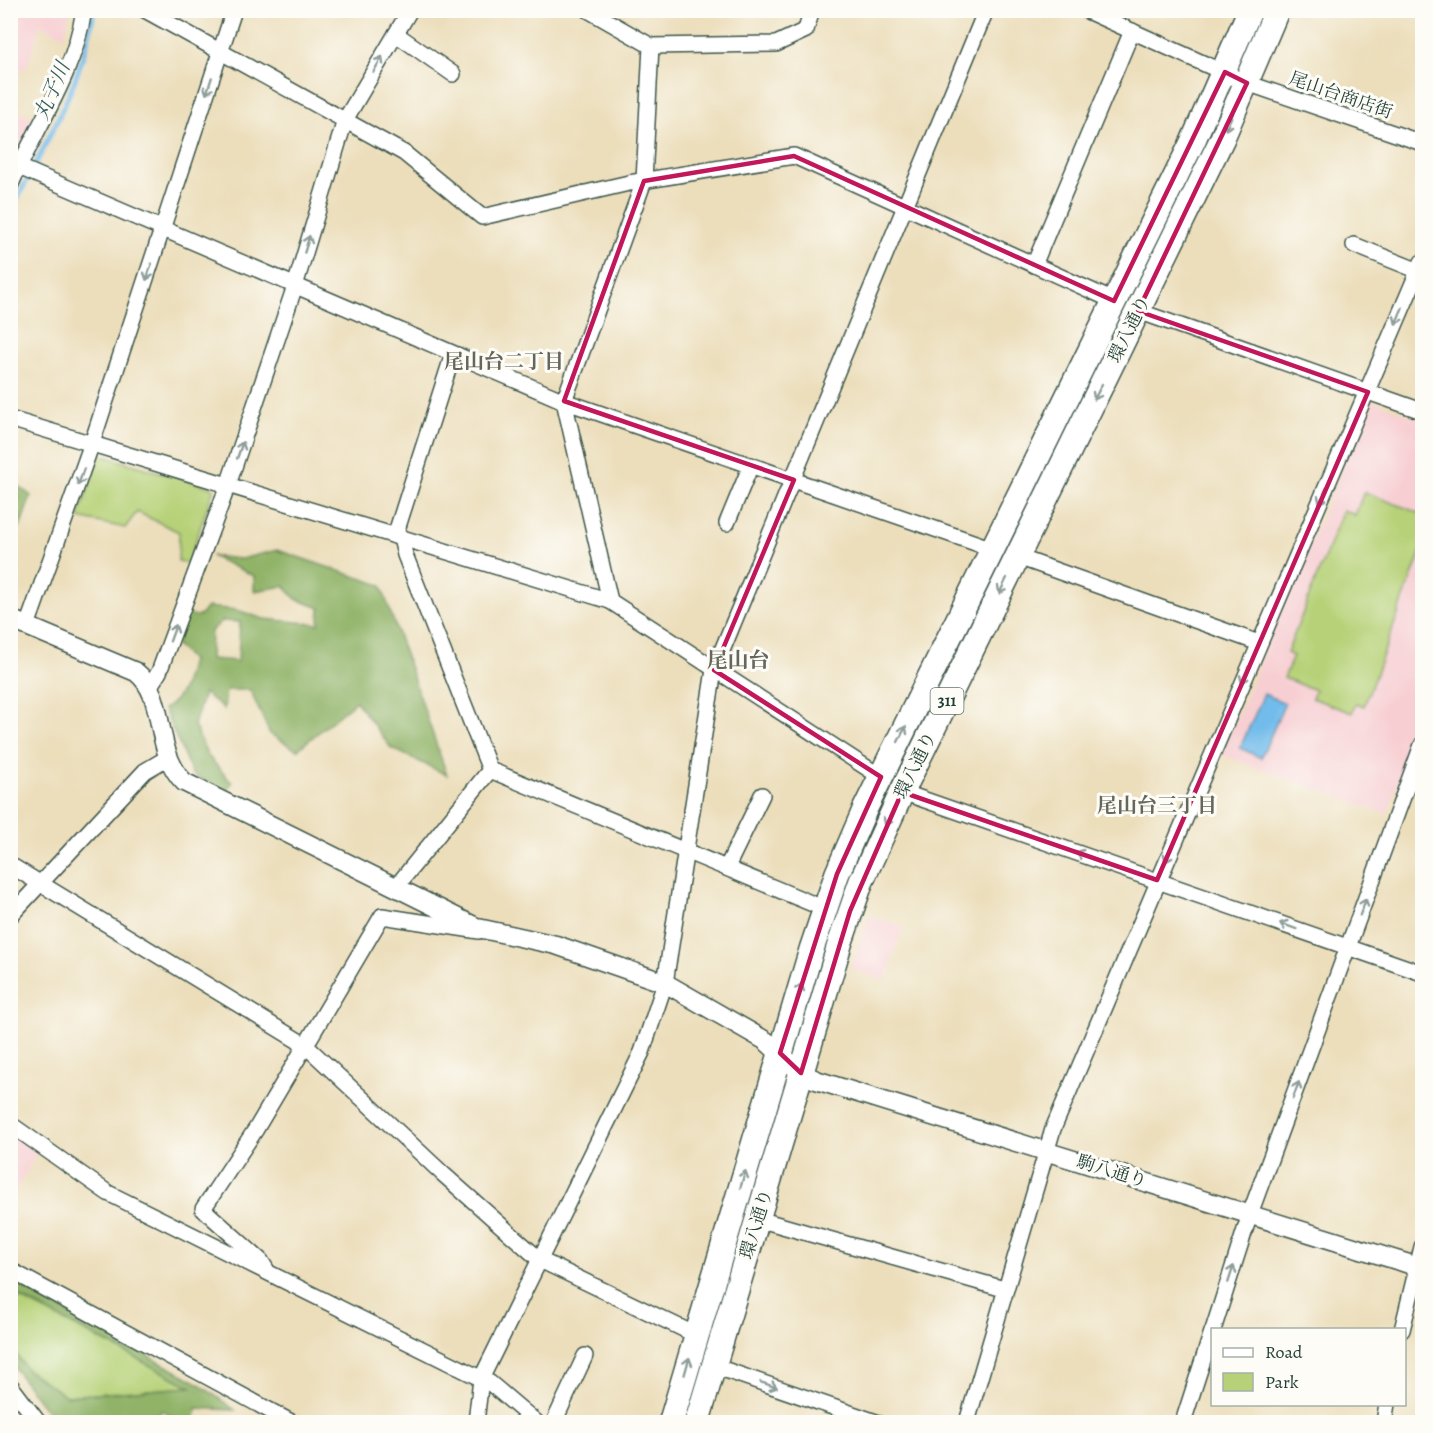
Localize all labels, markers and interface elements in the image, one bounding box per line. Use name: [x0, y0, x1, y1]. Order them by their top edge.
water label: 丸子川: [28, 56, 77, 124]
one-way arrow: [373, 56, 385, 73]
street label: 尾山台商店街: [1286, 66, 1396, 124]
one-way arrow: [203, 76, 214, 95]
one-way arrow: [1223, 113, 1234, 131]
one-way arrow: [302, 235, 313, 254]
one-way arrow: [143, 262, 154, 281]
street label: 環八通り: [1102, 291, 1156, 367]
one-way arrow: [1393, 307, 1405, 325]
district label: 尾山台二丁目: [444, 348, 564, 375]
one-way arrow: [1092, 383, 1104, 401]
one-way arrow: [235, 441, 246, 459]
one-way arrow: [75, 467, 86, 486]
one-way arrow: [1317, 486, 1328, 504]
one-way arrow: [997, 577, 1009, 595]
one-way arrow: [169, 624, 180, 643]
district label: 尾山台: [707, 646, 770, 674]
one-way arrow: [1239, 665, 1251, 683]
road number: 311: [930, 688, 964, 714]
one-way arrow: [897, 726, 909, 744]
street label: 環八通り: [888, 727, 942, 803]
district label: 尾山台三丁目: [1097, 792, 1217, 819]
one-way arrow: [883, 808, 895, 826]
one-way arrow: [1163, 844, 1174, 862]
one-way arrow: [1075, 849, 1094, 860]
one-way arrow: [1358, 898, 1369, 916]
one-way arrow: [1279, 920, 1298, 931]
one-way arrow: [794, 983, 805, 1002]
one-way arrow: [1291, 1081, 1302, 1100]
street label: 駒八通り: [1074, 1149, 1150, 1193]
one-way arrow: [738, 1170, 749, 1189]
street label: 環八通り: [734, 1186, 778, 1262]
one-way arrow: [1226, 1265, 1237, 1284]
legend: [1211, 1328, 1406, 1406]
text: Road: [1265, 1340, 1303, 1364]
one-way arrow: [682, 1357, 693, 1376]
text: Park: [1265, 1370, 1299, 1394]
one-way arrow: [759, 1381, 778, 1392]

